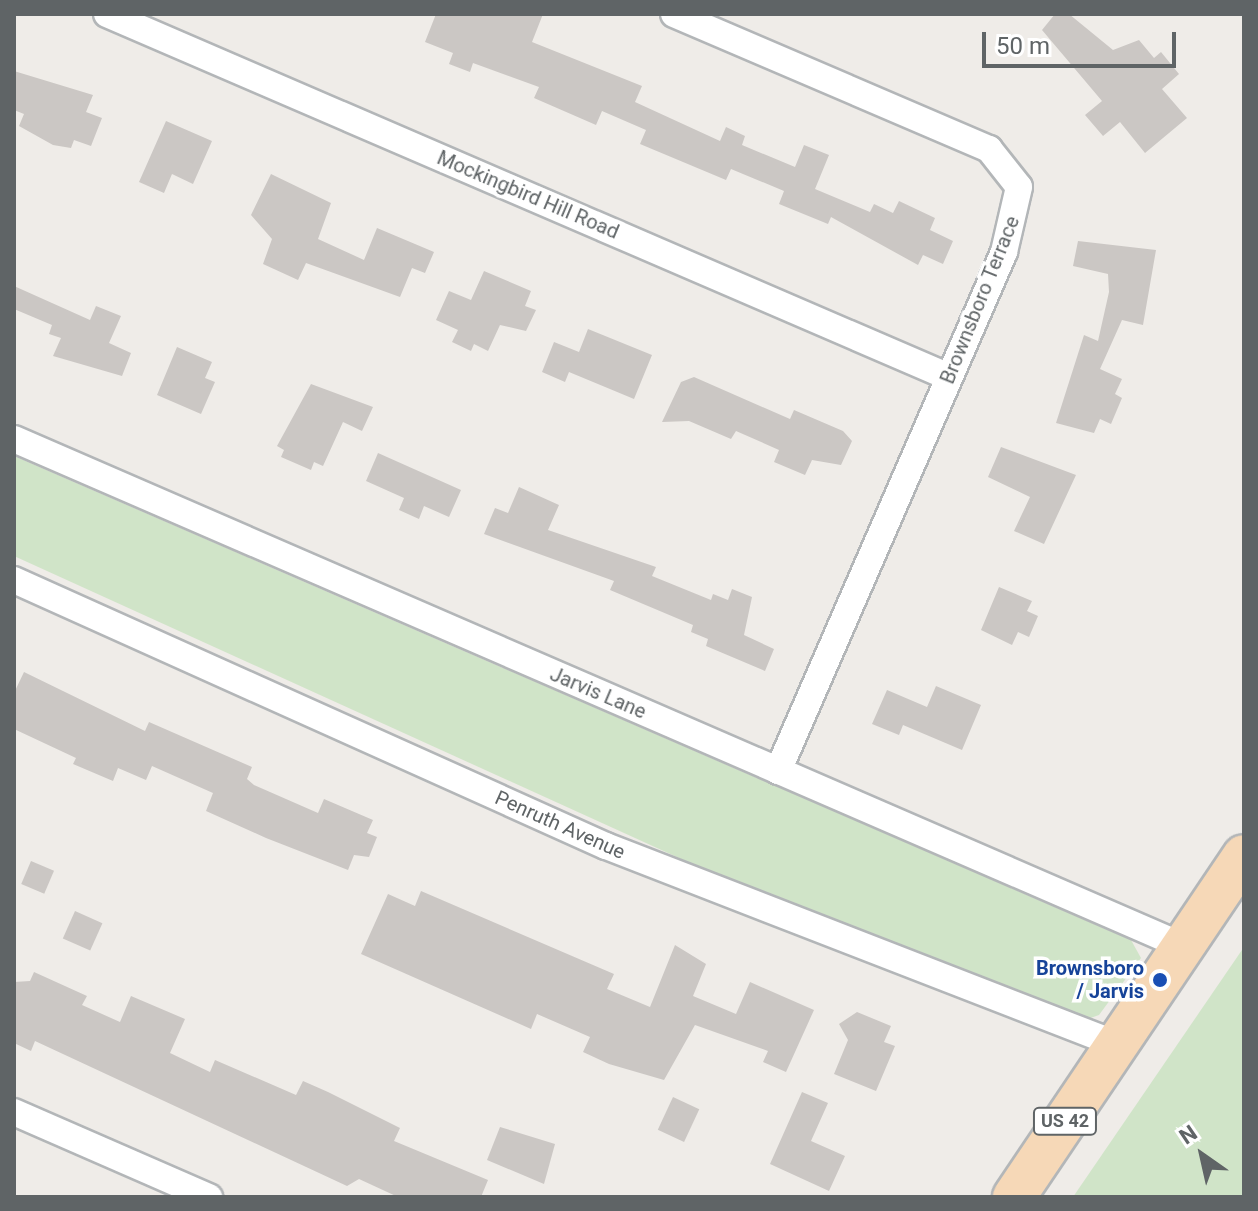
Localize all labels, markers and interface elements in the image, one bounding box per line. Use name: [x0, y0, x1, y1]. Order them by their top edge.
scale bar: [986, 16, 1180, 66]
text: 50 m: [996, 32, 1050, 60]
street label: Mockingbird Hill Road: [433, 146, 623, 244]
street label: Brownsboro Terrace: [935, 212, 1025, 388]
street label: Jarvis Lane: [546, 662, 650, 724]
street label: Penruth Avenue: [491, 786, 629, 864]
place label: Brownsboro / Jarvis: [1036, 956, 1144, 1003]
marker: Brownsboro / Jarvis: [1151, 971, 1169, 989]
road number: US 42: [1031, 1107, 1099, 1135]
north arrow: [1162, 1115, 1242, 1195]
text: N: [1175, 1120, 1202, 1149]

